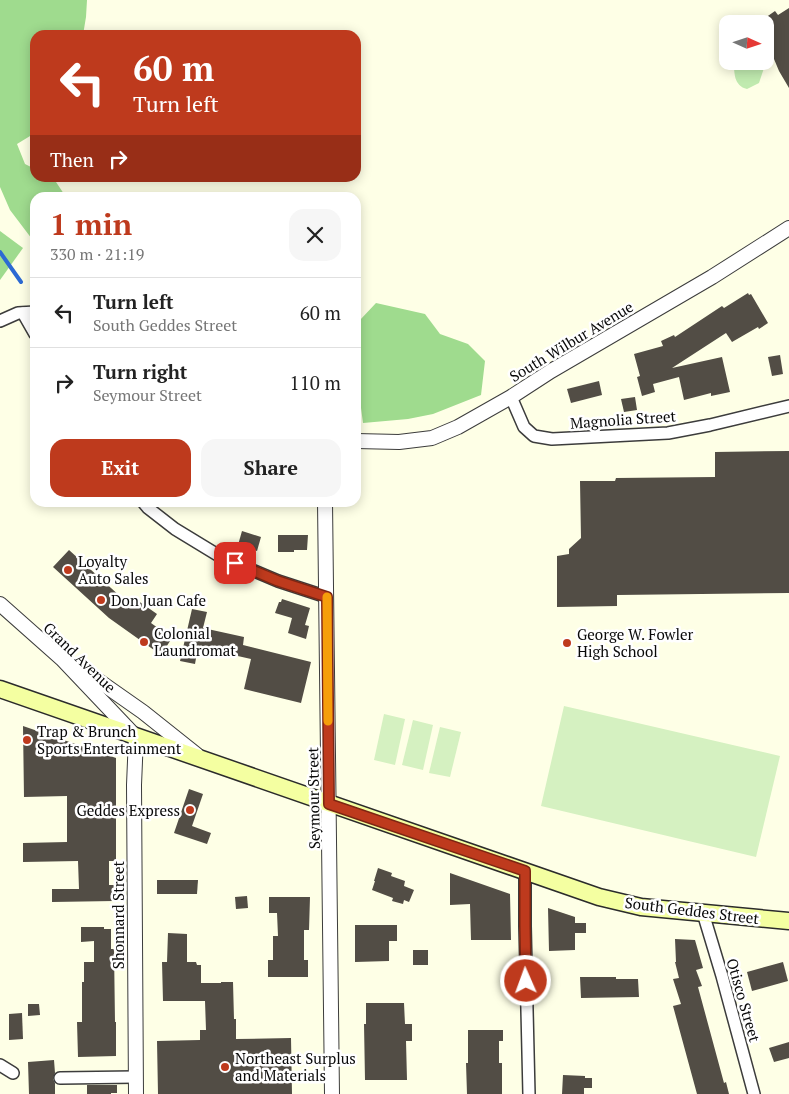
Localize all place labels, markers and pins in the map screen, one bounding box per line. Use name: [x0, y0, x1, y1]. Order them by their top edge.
pin: [214, 542, 256, 584]
place label: Loyalty Auto Sales: [78, 551, 149, 588]
marker: Loyalty Auto Sales: [62, 564, 74, 576]
place label: Don Juan Cafe: [111, 590, 206, 610]
marker: Don Juan Cafe: [95, 594, 107, 606]
place label: Colonial Laundromat: [154, 623, 236, 660]
place label: George W. Fowler High School: [577, 624, 694, 661]
marker: Colonial Laundromat: [138, 636, 150, 648]
marker: George W. Fowler High School: [561, 637, 573, 649]
place label: Trap & Brunch Sports Entertainment: [37, 721, 182, 758]
marker: Trap & Brunch Sports Entertainment: [21, 734, 33, 746]
place label: Geddes Express: [76, 800, 180, 820]
marker: Geddes Express: [184, 804, 196, 816]
place label: Northeast Surplus and Materials: [235, 1048, 356, 1085]
marker: Northeast Surplus and Materials: [219, 1061, 231, 1073]

